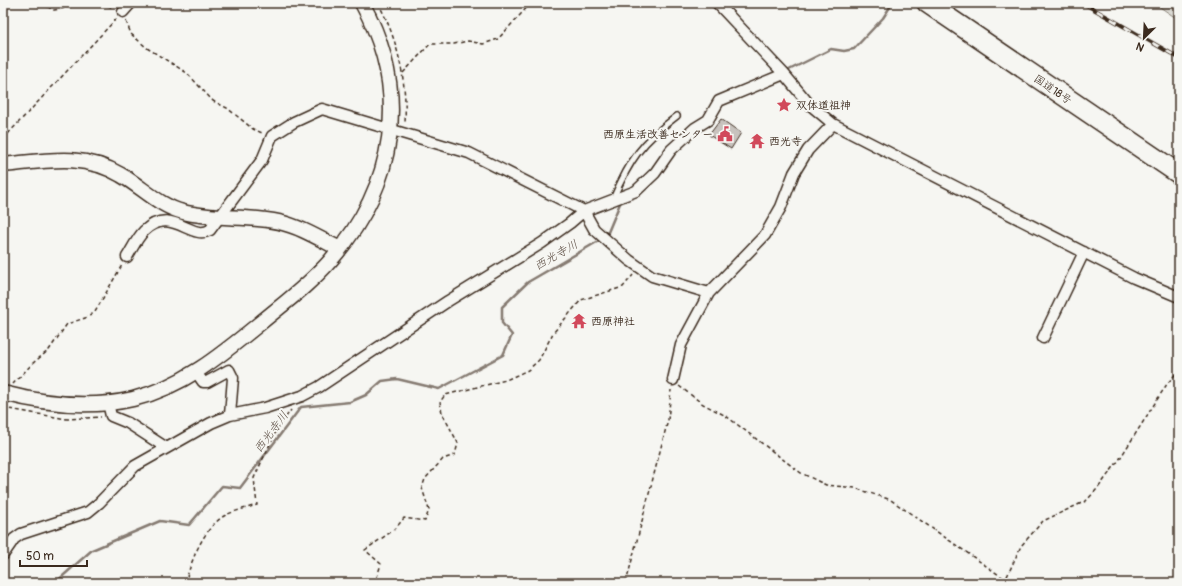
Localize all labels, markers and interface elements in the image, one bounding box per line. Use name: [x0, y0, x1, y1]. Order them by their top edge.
north arrow: [1124, 18, 1164, 58]
text: N: [1134, 39, 1146, 54]
street label: 国道18号: [1031, 72, 1074, 107]
place icon: 双体道祖神: [775, 96, 793, 114]
place label: 双体道祖神: [796, 99, 851, 112]
public building icon: 西原生活改善センター: [716, 125, 734, 143]
place label: 西原生活改善センター: [603, 128, 713, 141]
temple icon: 西光寺: [748, 132, 766, 150]
place label: 西光寺: [769, 135, 802, 148]
water label: 西光寺川: [532, 237, 581, 274]
temple icon: 西原神社: [570, 312, 588, 330]
place label: 西原神社: [591, 315, 635, 328]
water label: 西光寺川: [251, 409, 292, 456]
scale bar: [20, 542, 87, 568]
text: 50 m: [26, 549, 54, 564]

